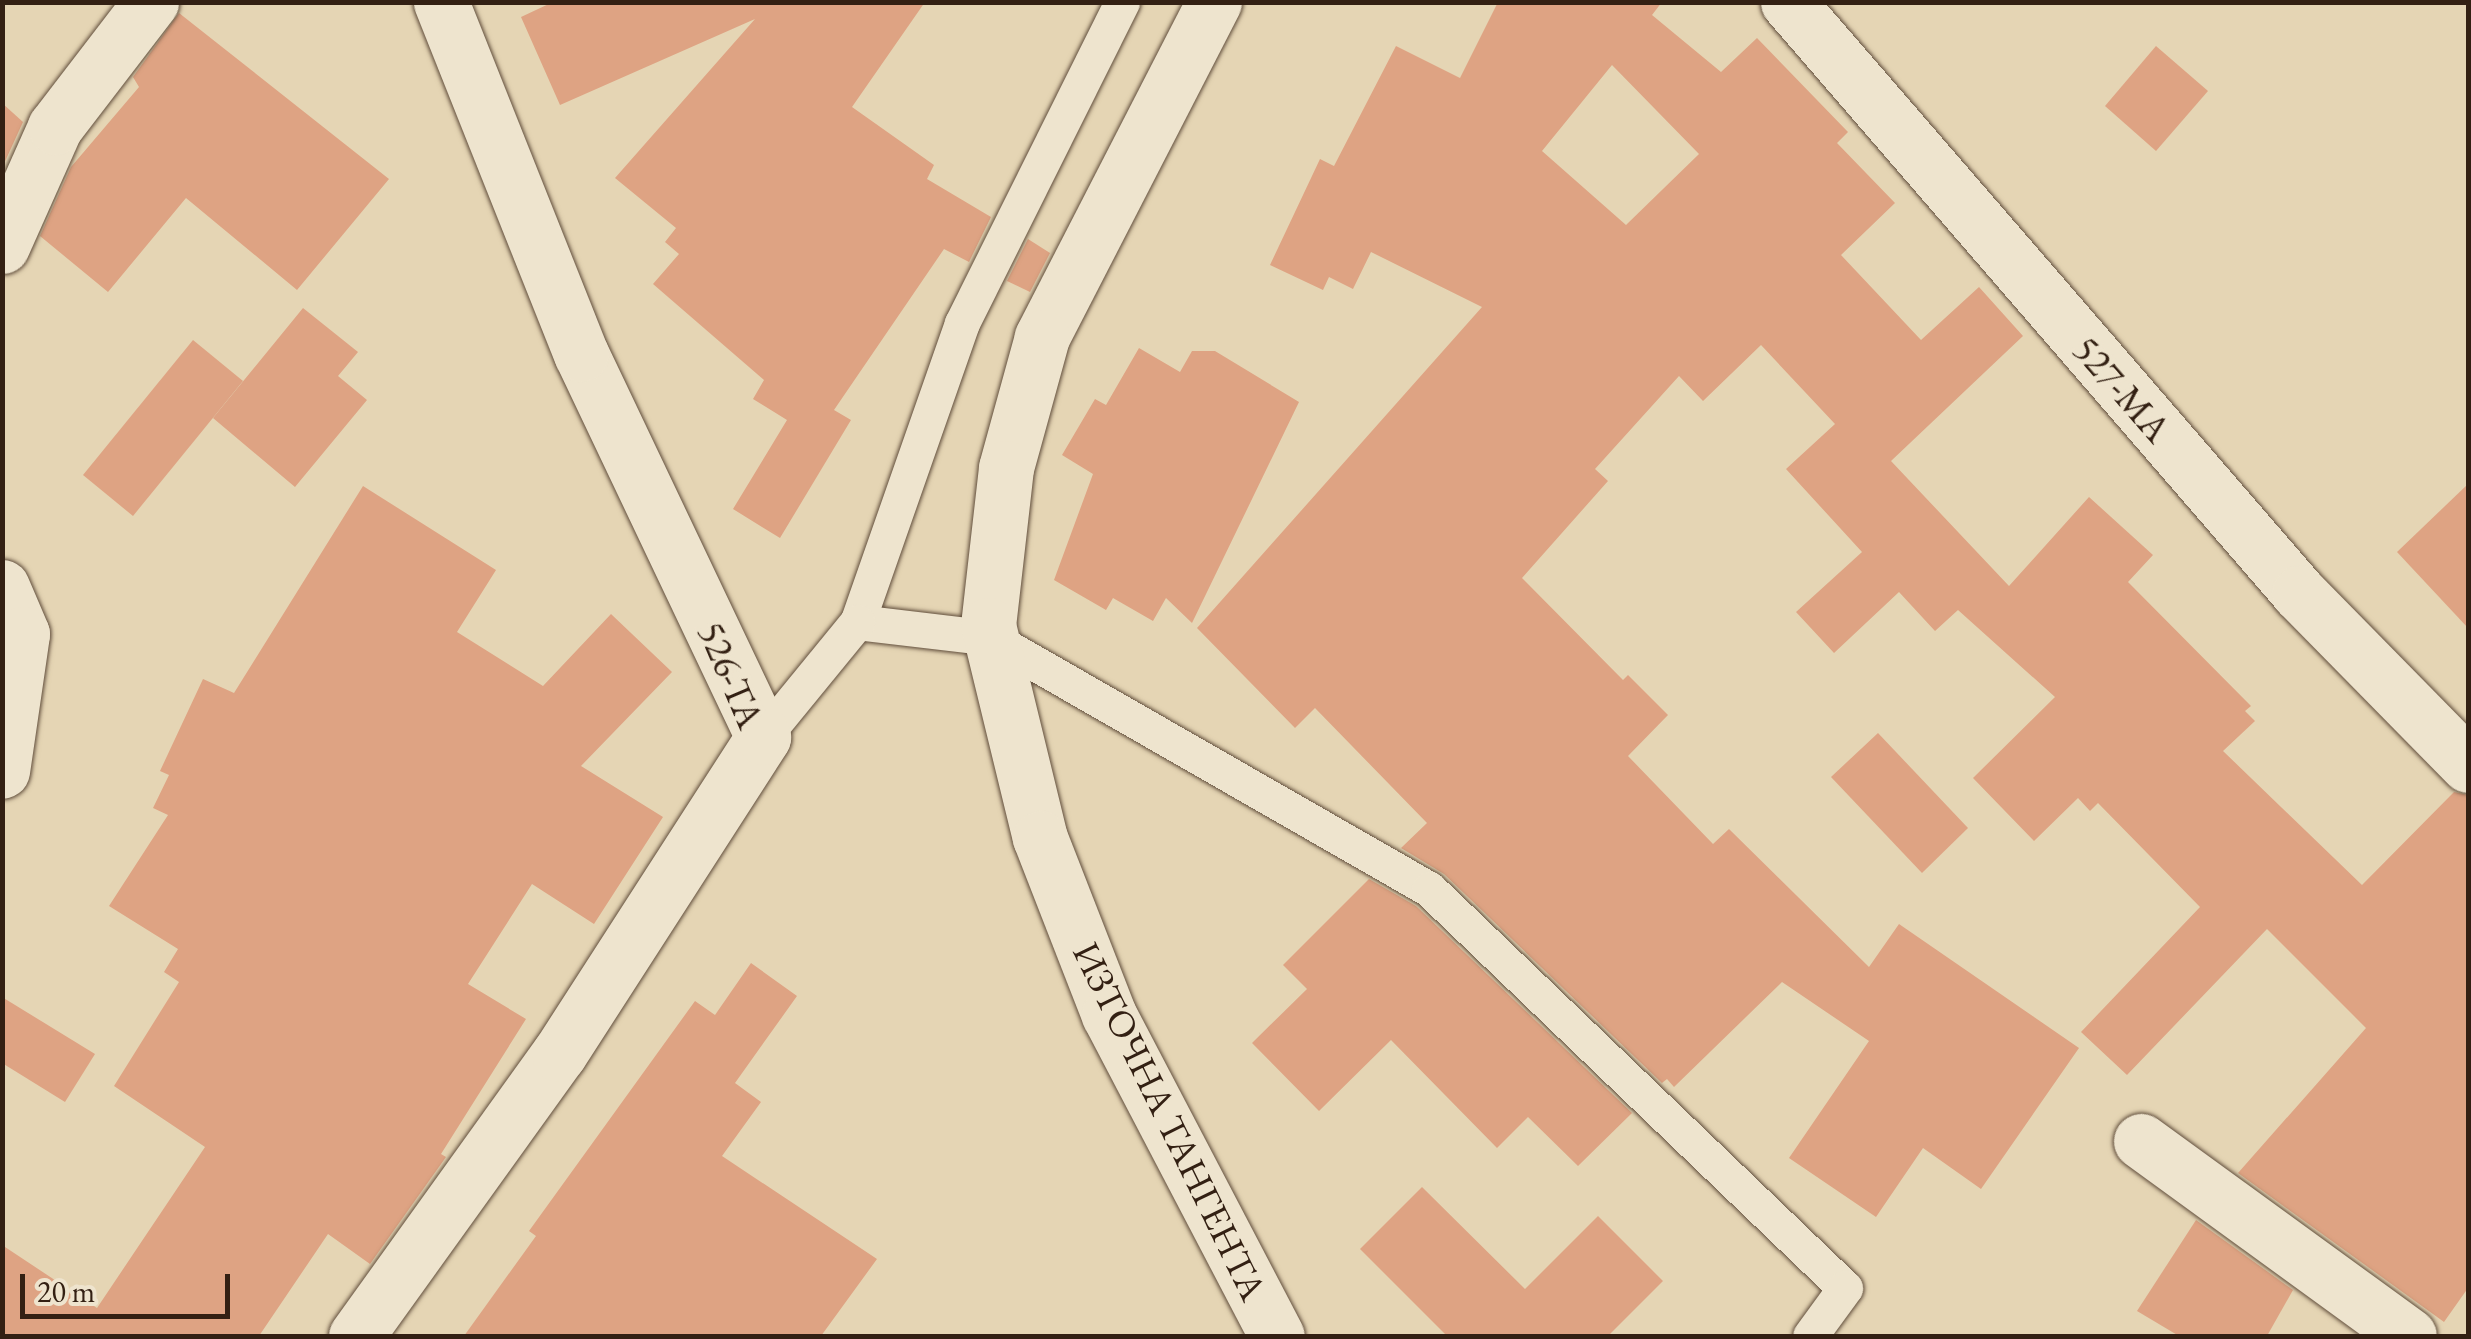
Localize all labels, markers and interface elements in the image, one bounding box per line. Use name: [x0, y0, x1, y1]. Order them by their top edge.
street label: 527-МА: [2064, 327, 2180, 451]
street label: 526-ТА: [688, 615, 774, 735]
street label: ИЗТОЧНА ТАНГЕНТА: [1063, 934, 1277, 1308]
scale bar: [25, 1254, 235, 1316]
text: 20 m: [37, 1272, 95, 1311]

